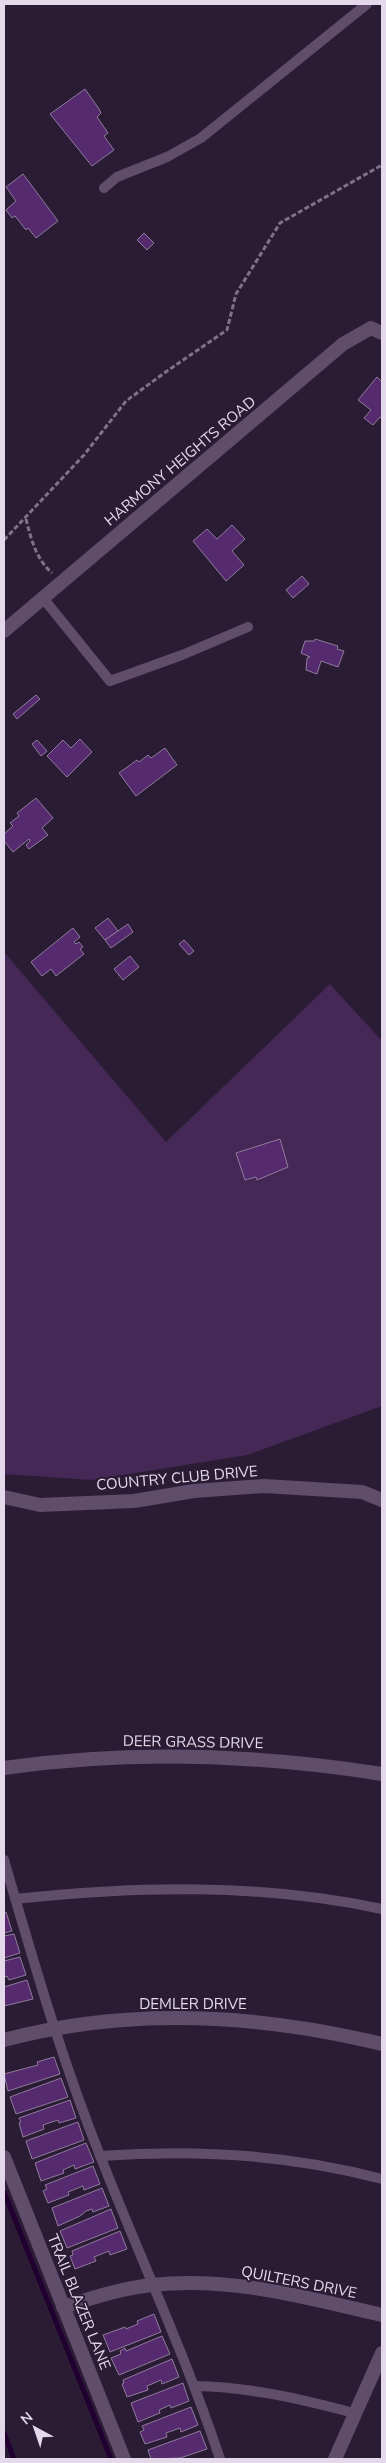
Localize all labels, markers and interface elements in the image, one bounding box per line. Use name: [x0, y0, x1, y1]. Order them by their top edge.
street label: HARMONY HEIGHTS ROAD: [100, 392, 260, 530]
street label: COUNTRY CLUB DRIVE: [95, 1461, 259, 1495]
street label: DEER GRASS DRIVE: [123, 1731, 263, 1753]
street label: DEMLER DRIVE: [139, 1994, 247, 2014]
street label: TRAIL BLAZER LANE: [43, 2231, 115, 2373]
street label: QUILTERS DRIVE: [239, 2261, 359, 2303]
north arrow: [10, 2403, 60, 2453]
text: N: [17, 2408, 37, 2429]

